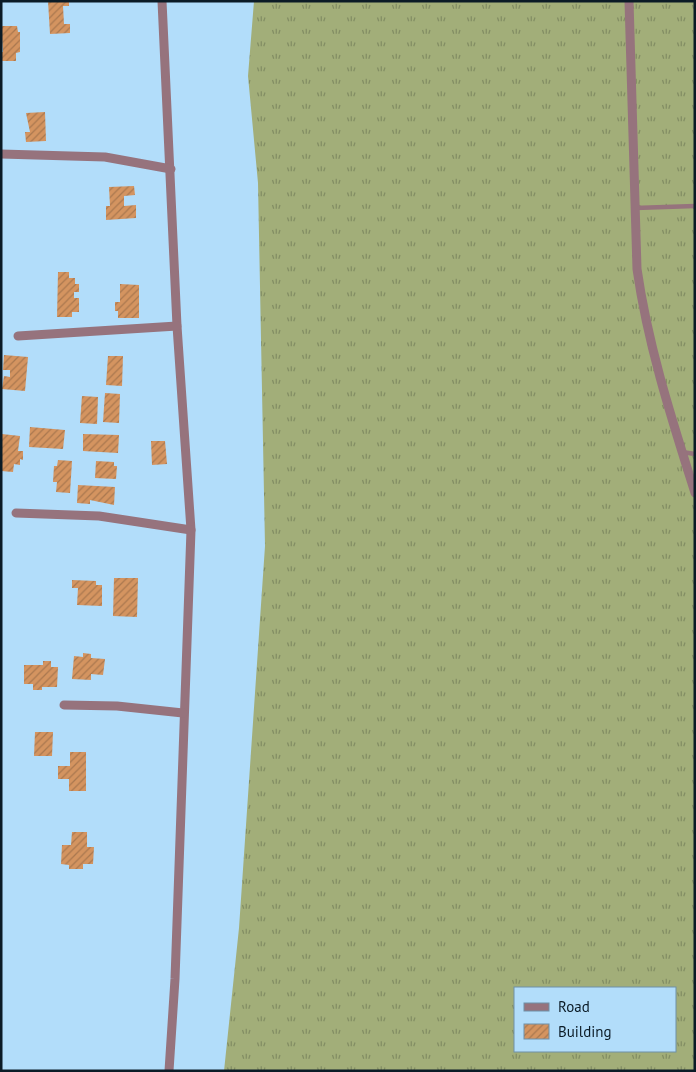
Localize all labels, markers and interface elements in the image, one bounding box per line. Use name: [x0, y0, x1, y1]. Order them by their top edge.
legend: [514, 987, 676, 1052]
text: Road: [558, 997, 590, 1016]
text: Building: [558, 1022, 612, 1041]

